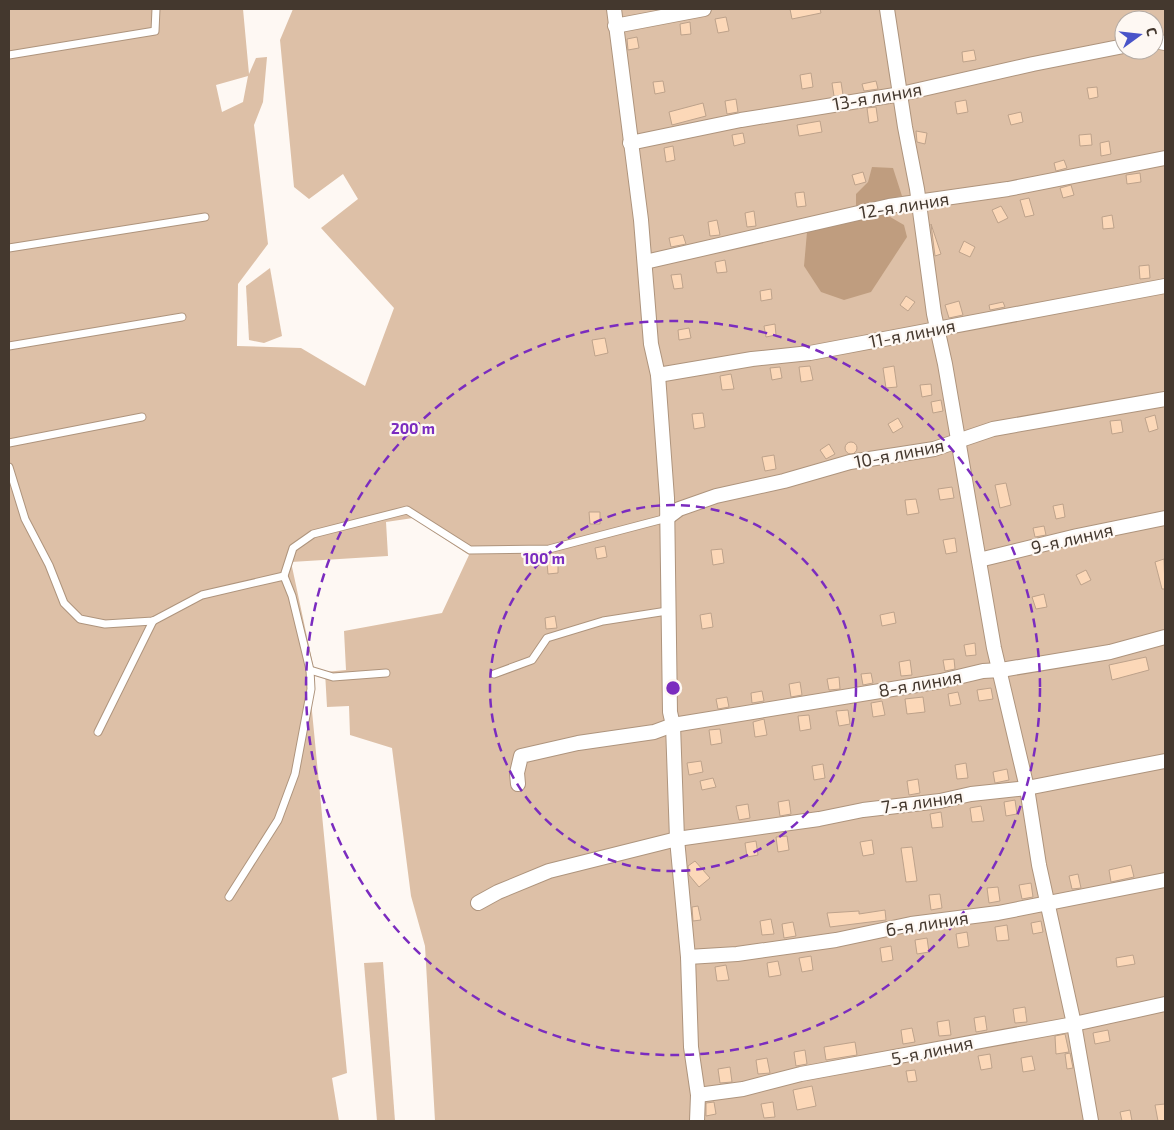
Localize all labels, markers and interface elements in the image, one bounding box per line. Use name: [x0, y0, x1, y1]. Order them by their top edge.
north arrow: [1114, 10, 1164, 60]
text: С: [1143, 25, 1161, 38]
street label: 13-я линия: [831, 77, 923, 115]
street label: 12-я линия: [858, 187, 950, 223]
street label: 11-я линия: [867, 314, 957, 352]
text: 200 m: [391, 419, 435, 437]
street label: 10-я линия: [852, 433, 946, 473]
street label: 9-я линия: [1029, 518, 1115, 558]
text: 100 m: [523, 549, 565, 567]
street label: 8-я линия: [877, 665, 963, 701]
centre of rings: [664, 679, 682, 697]
street label: 7-я линия: [880, 784, 964, 818]
street label: 6-я линия: [884, 906, 970, 940]
street label: 5-я линия: [889, 1031, 975, 1069]

